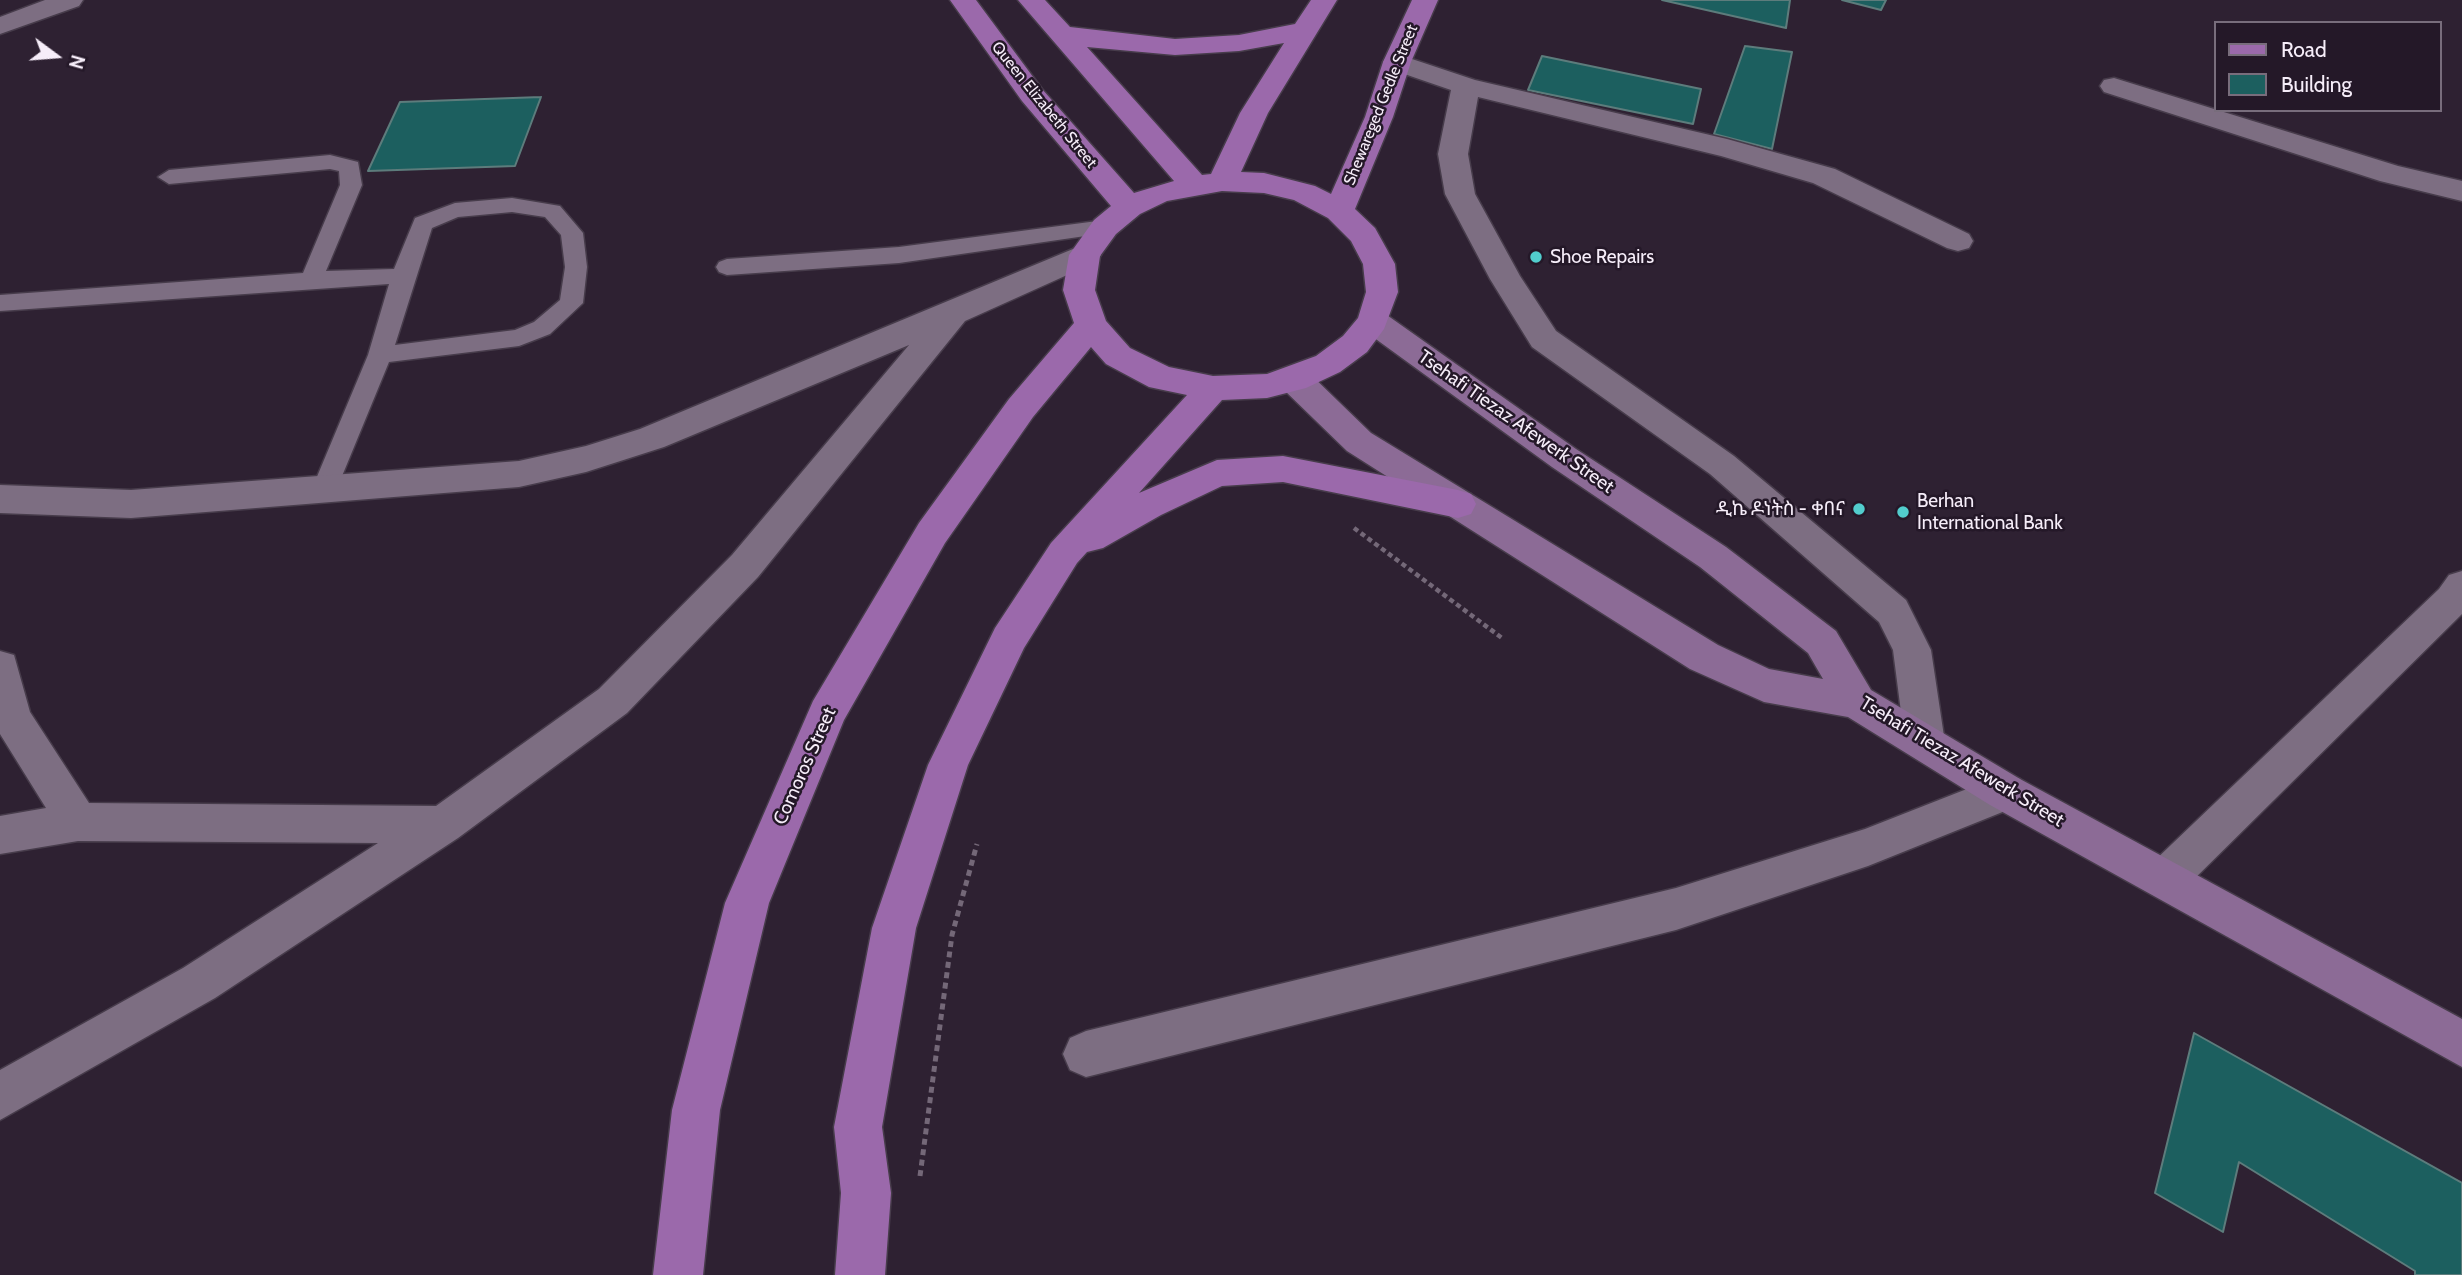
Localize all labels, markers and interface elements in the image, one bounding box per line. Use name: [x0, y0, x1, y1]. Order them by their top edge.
north arrow: [21, 21, 91, 91]
legend: [2214, 21, 2441, 112]
street label: Shewareged Gedle Street: [1340, 22, 1422, 188]
text: Road: [2281, 37, 2327, 62]
street label: Queen Elizabeth Street: [987, 38, 1101, 172]
text: N: [64, 52, 90, 72]
text: Building: [2281, 72, 2352, 97]
place label: Shoe Repairs: [1550, 246, 1654, 268]
marker: Shoe Repairs: [1528, 249, 1544, 265]
street label: Tsehafi Tiezaz Afewerk Street: [1414, 346, 1618, 498]
place label: Berhan International Bank: [1917, 490, 2063, 534]
place label: ዲኬ ዶነትስ - ቀበና: [1716, 498, 1845, 520]
marker: ዲኬ ዶነትስ - ቀበና: [1851, 501, 1867, 517]
marker: Berhan International Bank: [1895, 504, 1911, 520]
street label: Tsehafi Tiezaz Afewerk Street: [1856, 692, 2068, 832]
street label: Comoros Street: [769, 704, 841, 828]

